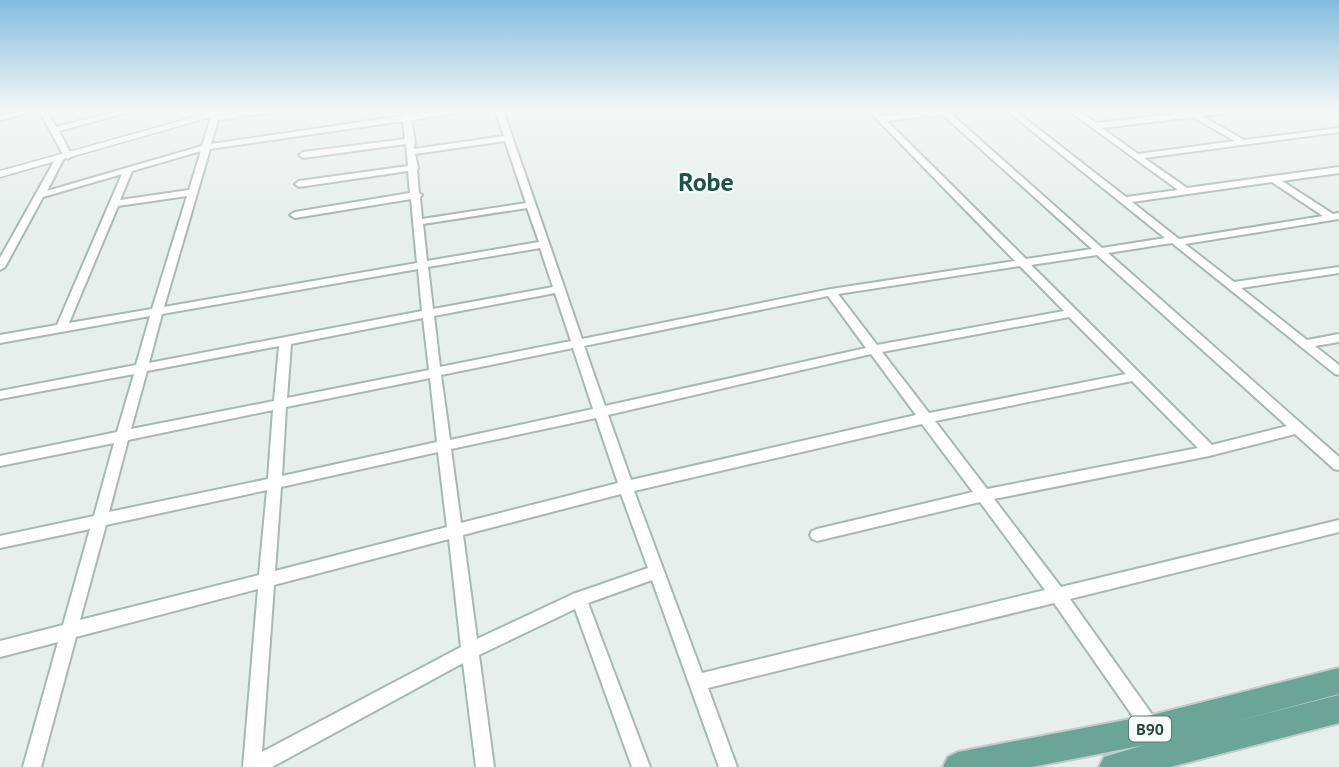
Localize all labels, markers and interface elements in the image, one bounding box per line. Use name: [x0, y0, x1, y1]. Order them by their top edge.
district label: Robe: [678, 165, 734, 198]
road number: B90: [1129, 716, 1171, 742]

